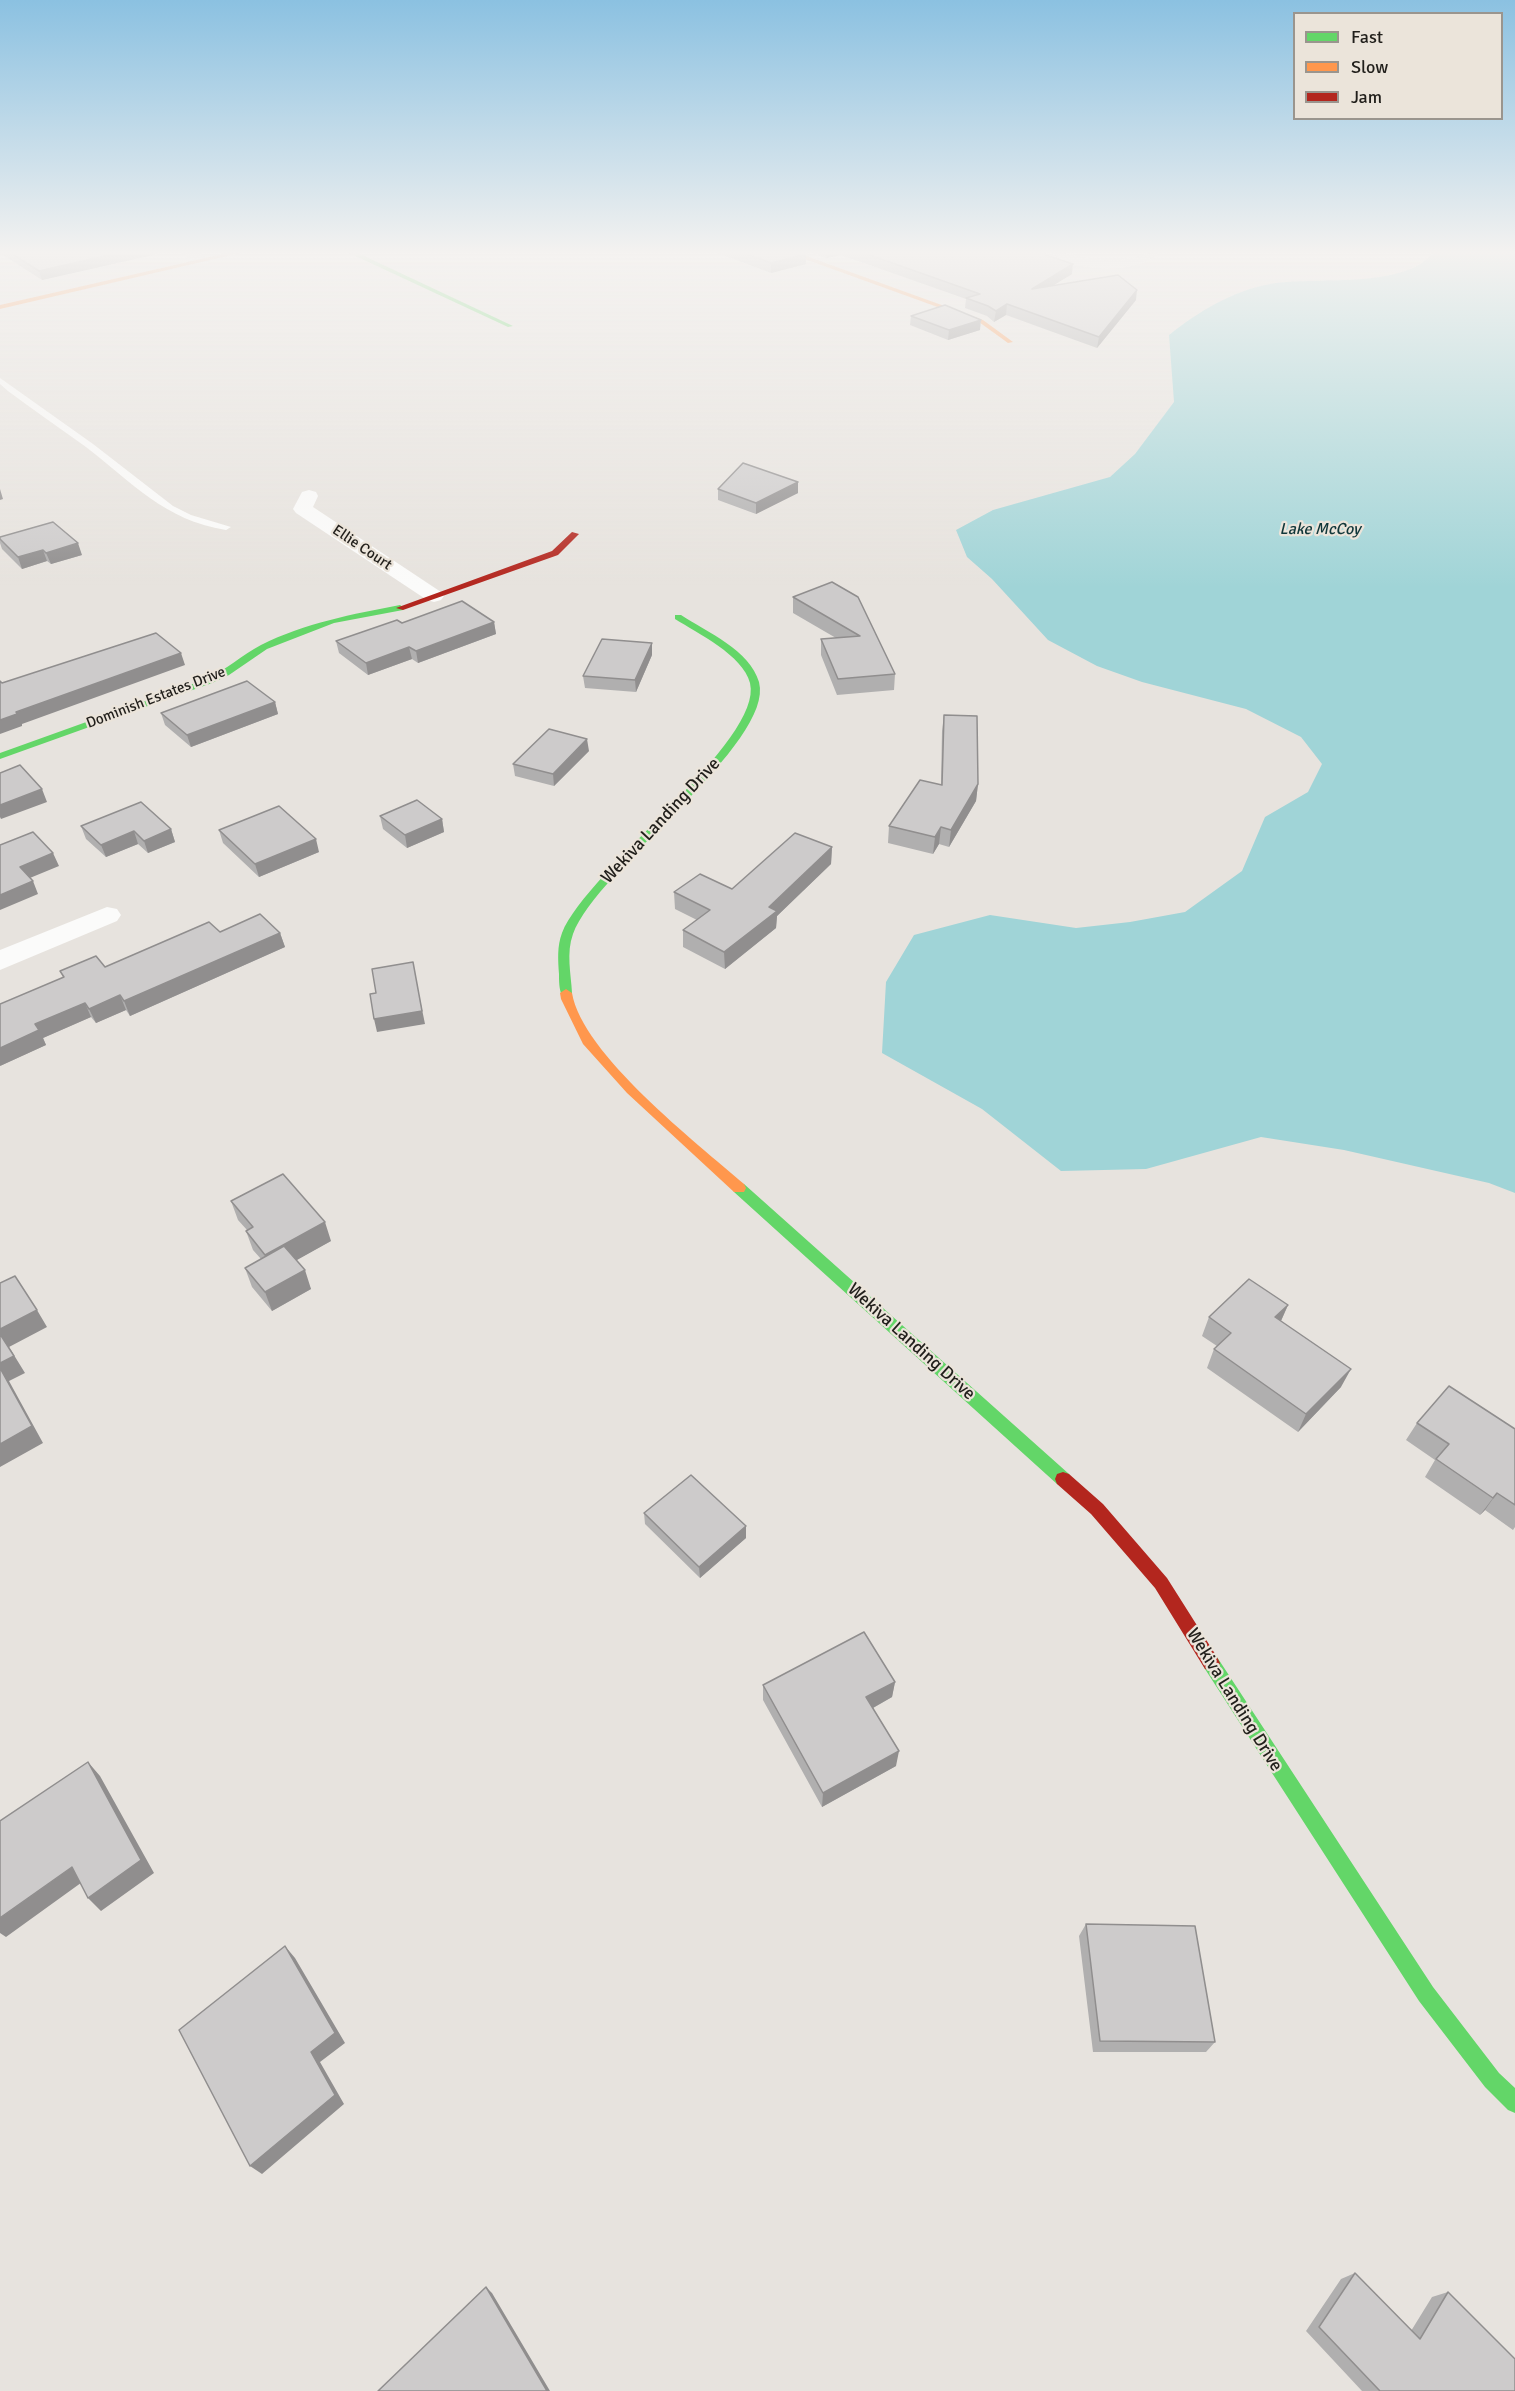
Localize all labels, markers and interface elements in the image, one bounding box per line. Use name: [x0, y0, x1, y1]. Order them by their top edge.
legend: [1293, 12, 1503, 120]
text: Fast: [1351, 26, 1383, 48]
text: Slow: [1351, 56, 1388, 78]
text: Jam: [1351, 86, 1382, 108]
water label: Lake McCoy: [1279, 520, 1361, 540]
street label: Ellie Court: [329, 522, 395, 574]
street label: Dominish Estates Drive: [84, 663, 228, 733]
street label: Wekiva Landing Drive: [597, 753, 725, 889]
street label: Wekiva Landing Drive: [843, 1279, 979, 1405]
street label: Wekiva Landing Drive: [1181, 1625, 1287, 1775]

